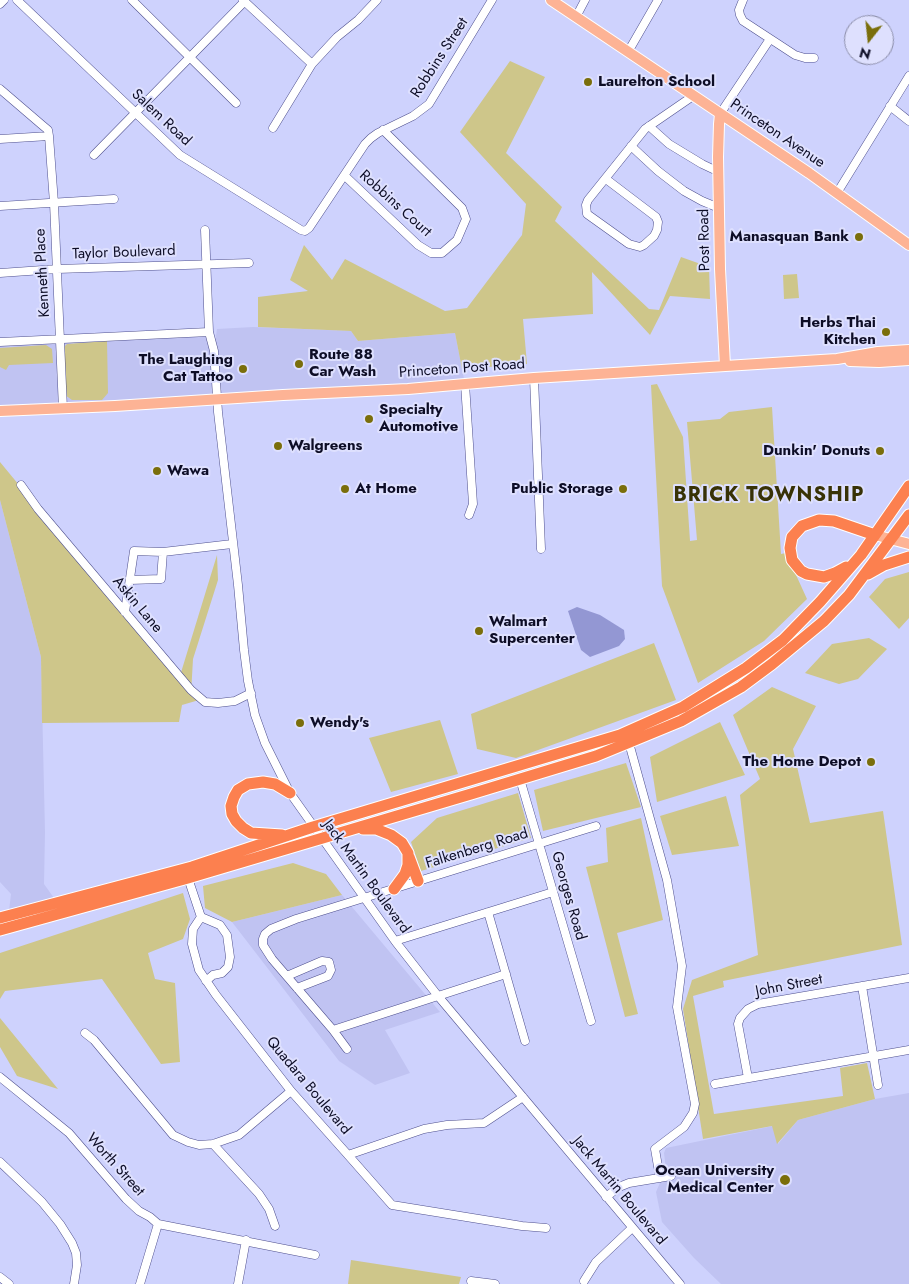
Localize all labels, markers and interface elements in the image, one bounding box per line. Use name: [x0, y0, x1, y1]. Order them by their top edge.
street label: Robbins Street: [407, 15, 473, 101]
north arrow: [844, 15, 894, 65]
text: N: [857, 42, 873, 65]
place label: Laurelton School: [598, 73, 715, 91]
marker: Laurelton School: [582, 76, 594, 88]
street label: Salem Road: [127, 86, 195, 150]
street label: Princeton Avenue: [726, 96, 828, 172]
street label: Robbins Court: [355, 167, 435, 241]
street label: Post Road: [695, 209, 715, 271]
street label: Kenneth Place: [32, 228, 54, 318]
place label: Manasquan Bank: [730, 228, 849, 246]
marker: Manasquan Bank: [853, 231, 865, 243]
street label: Taylor Boulevard: [72, 242, 176, 264]
place label: Herbs Thai Kitchen: [800, 314, 876, 349]
marker: Herbs Thai Kitchen: [880, 326, 892, 338]
place label: Route 88 Car Wash: [309, 346, 376, 381]
place label: The Laughing Cat Tattoo: [139, 351, 233, 386]
street label: Princeton Post Road: [398, 356, 526, 382]
marker: Route 88 Car Wash: [293, 358, 305, 370]
marker: The Laughing Cat Tattoo: [237, 363, 249, 375]
place label: Specialty Automotive: [379, 401, 458, 436]
marker: Specialty Automotive: [363, 413, 375, 425]
place label: Walgreens: [288, 437, 362, 455]
marker: Walgreens: [272, 440, 284, 452]
place label: Dunkin' Donuts: [763, 442, 870, 460]
marker: Dunkin' Donuts: [874, 445, 886, 457]
place label: Wawa: [167, 462, 209, 480]
marker: Wawa: [151, 465, 163, 477]
place label: At Home: [355, 480, 417, 498]
place label: Public Storage: [511, 480, 613, 498]
marker: At Home: [339, 483, 351, 495]
marker: Public Storage: [617, 483, 629, 495]
district label: BRICK TOWNSHIP: [672, 484, 866, 508]
street label: Askin Lane: [108, 573, 166, 637]
place label: Walmart Supercenter: [489, 613, 575, 648]
marker: Walmart Supercenter: [473, 625, 485, 637]
place label: Wendy's: [310, 714, 369, 732]
marker: Wendy's: [294, 717, 306, 729]
place label: The Home Depot: [742, 753, 861, 771]
marker: The Home Depot: [865, 756, 877, 768]
street label: Jack Martin Boulevard: [319, 817, 413, 937]
street label: Falkenberg Road: [424, 825, 530, 873]
street label: Georges Road: [547, 849, 589, 943]
street label: John Street: [754, 971, 824, 1001]
street label: Quadara Boulevard: [262, 1033, 354, 1139]
street label: Worth Street: [82, 1130, 148, 1200]
street label: Jack Martin Boulevard: [568, 1133, 670, 1249]
place label: Ocean University Medical Center: [655, 1162, 774, 1197]
marker: Ocean University Medical Center: [778, 1173, 792, 1187]

